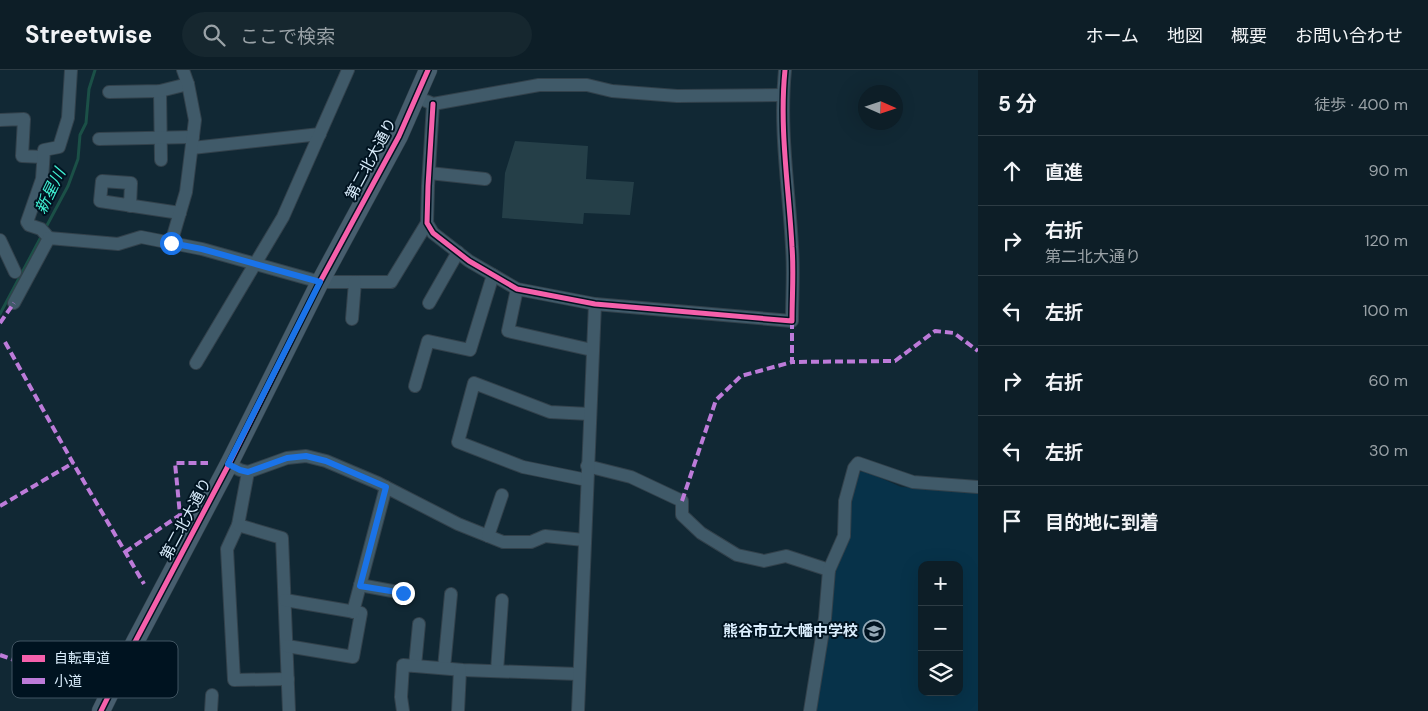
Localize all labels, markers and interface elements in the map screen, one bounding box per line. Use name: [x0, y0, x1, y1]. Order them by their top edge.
search box: [182, 12, 532, 57]
text: Streetwise: [25, 19, 152, 50]
icon: search: [200, 21, 228, 49]
text: ここで検索: [240, 24, 335, 49]
text: ホーム: [1086, 24, 1139, 48]
text: 地図: [1167, 24, 1203, 48]
text: 概要: [1231, 24, 1267, 48]
text: お問い合わせ: [1295, 24, 1403, 48]
north arrow: [858, 85, 903, 130]
text: 5 分: [998, 90, 1037, 118]
text: 徒歩 · 400 m: [1314, 94, 1408, 115]
street label: 第二北大通り: [341, 115, 401, 203]
icon: ahead: [998, 157, 1026, 185]
text: 直進: [1045, 160, 1083, 185]
text: 90 m: [1368, 160, 1408, 181]
water label: 新星川: [30, 163, 71, 217]
text: 右折: [1045, 218, 1083, 243]
icon: right: [998, 227, 1026, 255]
text: 120 m: [1364, 230, 1408, 251]
route start: [160, 232, 183, 255]
text: 第二北大通り: [1045, 246, 1141, 267]
icon: left: [998, 297, 1026, 325]
text: 左折: [1045, 300, 1083, 325]
text: 100 m: [1363, 300, 1408, 321]
icon: right: [998, 367, 1026, 395]
text: 右折: [1045, 370, 1083, 395]
text: 60 m: [1368, 370, 1408, 391]
icon: left: [998, 437, 1026, 465]
text: 左折: [1045, 440, 1083, 465]
text: 30 m: [1369, 440, 1408, 461]
street label: 第二北大通り: [156, 475, 216, 563]
icon: arrive: [998, 507, 1026, 535]
text: 目的地に到着: [1045, 510, 1159, 535]
map controls: [918, 561, 963, 696]
button: +: [918, 561, 963, 606]
route end: [392, 582, 415, 605]
button: −: [918, 606, 963, 651]
school or university icon: 熊谷市立大幡中学校: [862, 619, 886, 643]
place label: 熊谷市立大幡中学校: [723, 621, 858, 641]
legend: [12, 641, 178, 698]
text: 自転車道: [54, 649, 110, 667]
button: layers: [918, 651, 963, 696]
text: 小道: [54, 672, 82, 690]

